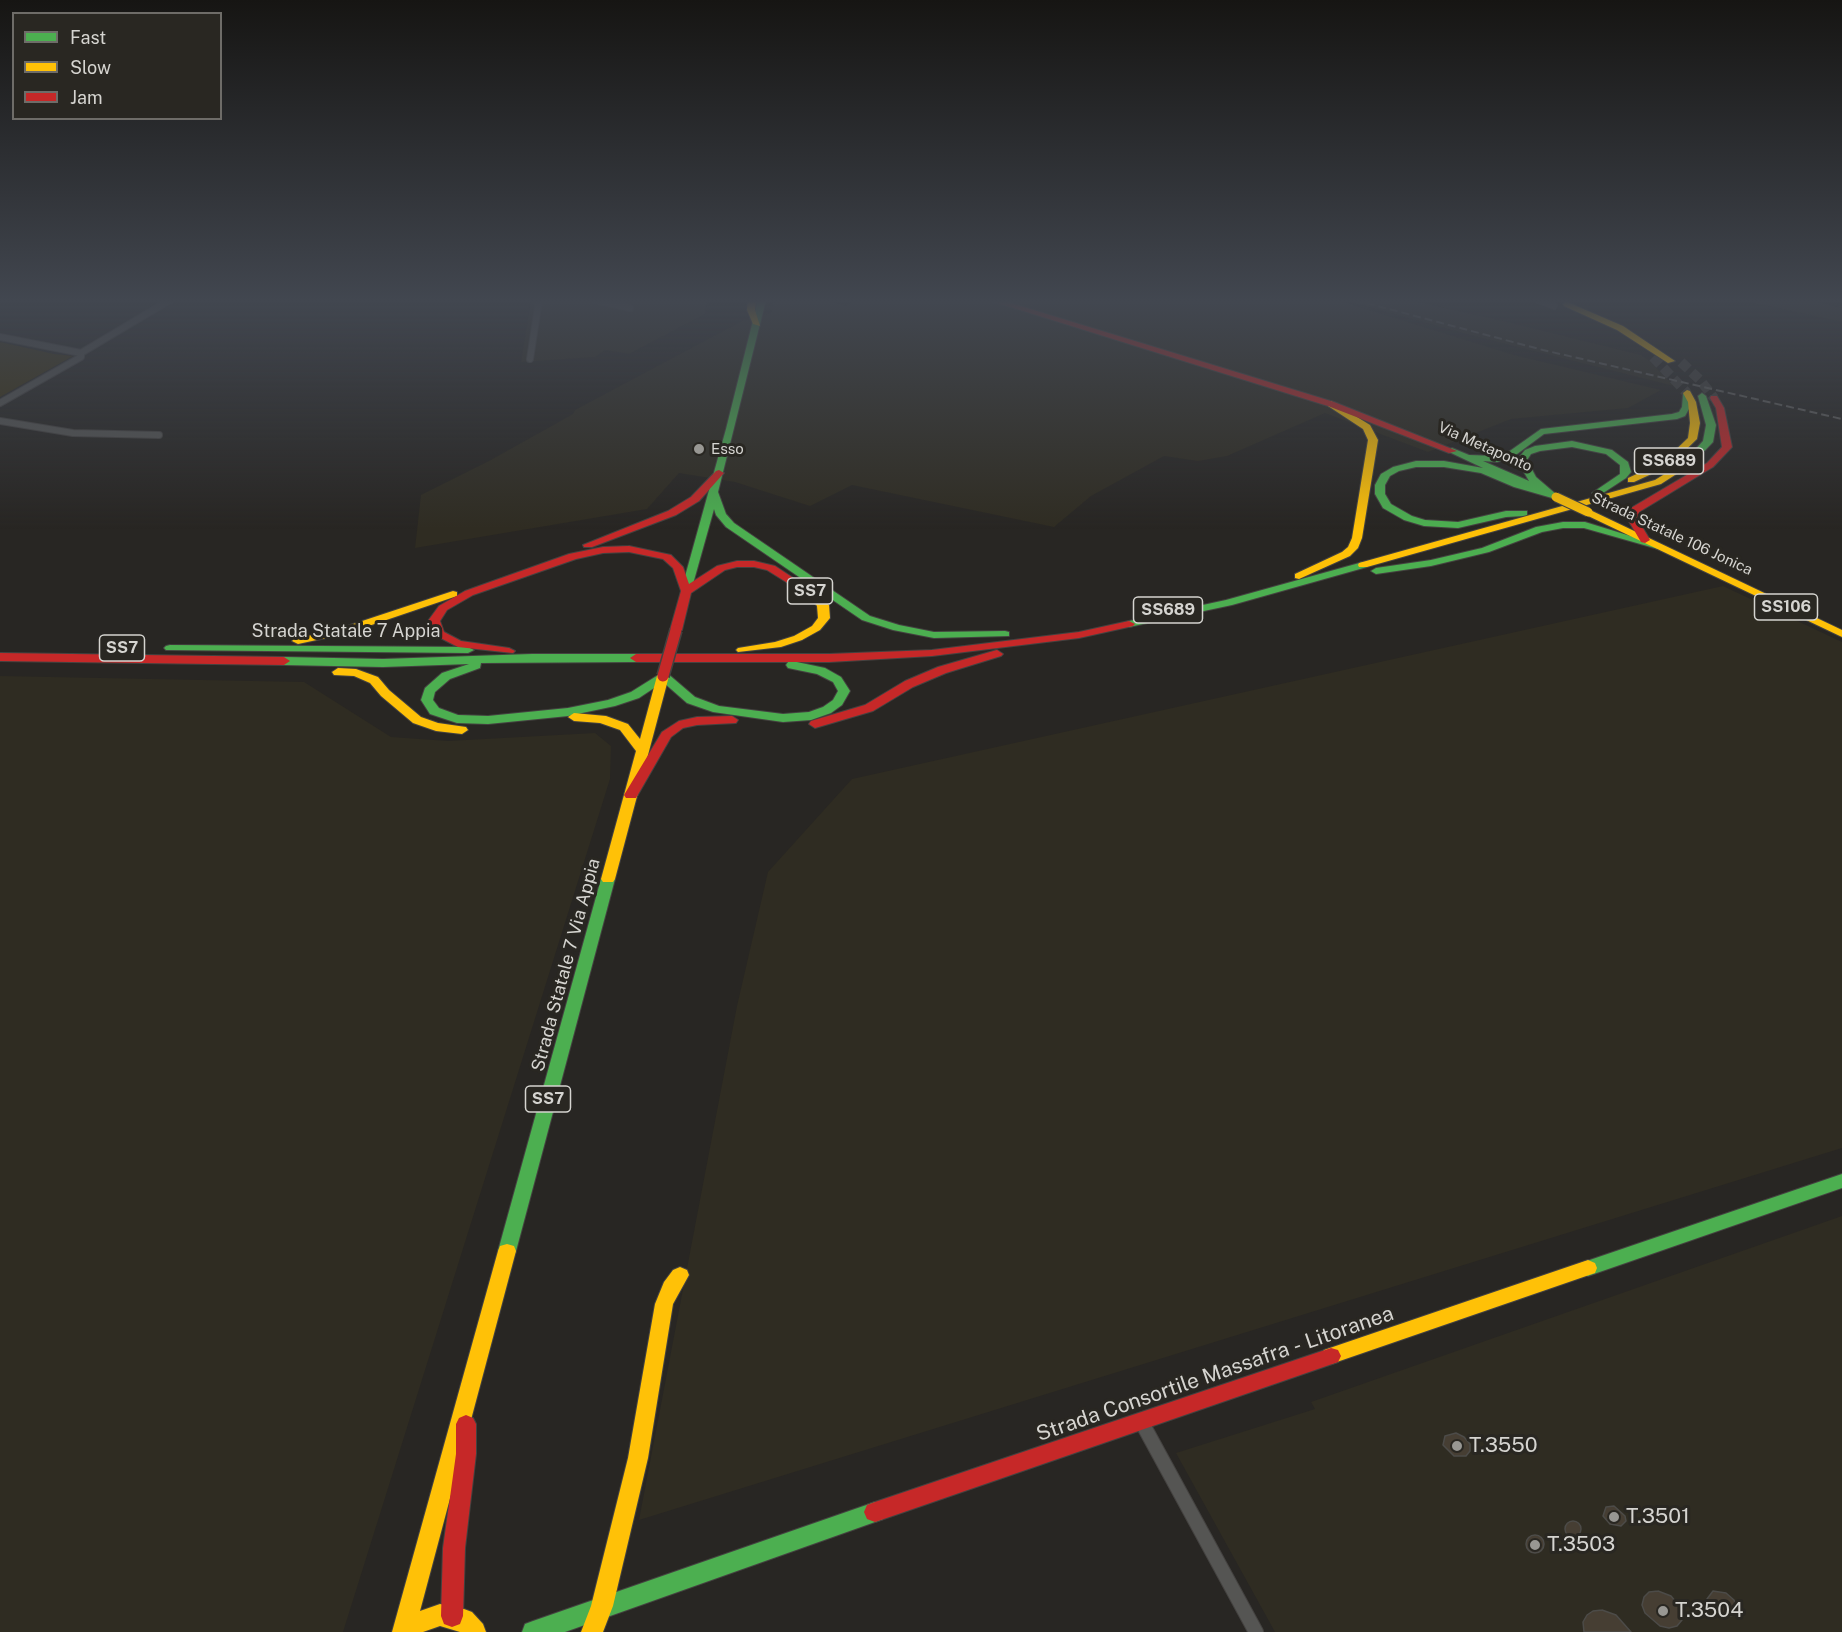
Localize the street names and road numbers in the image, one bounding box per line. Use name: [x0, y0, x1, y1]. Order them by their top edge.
street label: Via Metaponto: [1435, 418, 1535, 476]
road number: SS689: [1634, 448, 1704, 474]
street label: Strada Statale 106 Jonica: [1589, 489, 1755, 579]
road number: SS7: [788, 578, 832, 604]
road number: SS106: [1754, 594, 1818, 620]
road number: SS689: [1134, 597, 1202, 623]
street label: Strada Statale 7 Appia: [252, 620, 440, 642]
road number: SS7: [100, 635, 144, 661]
street label: Strada Statale 7 Via Appia: [527, 856, 605, 1074]
road number: SS7: [526, 1086, 570, 1112]
street label: Strada Consortile Massafra - Litoranea: [1033, 1301, 1397, 1447]

